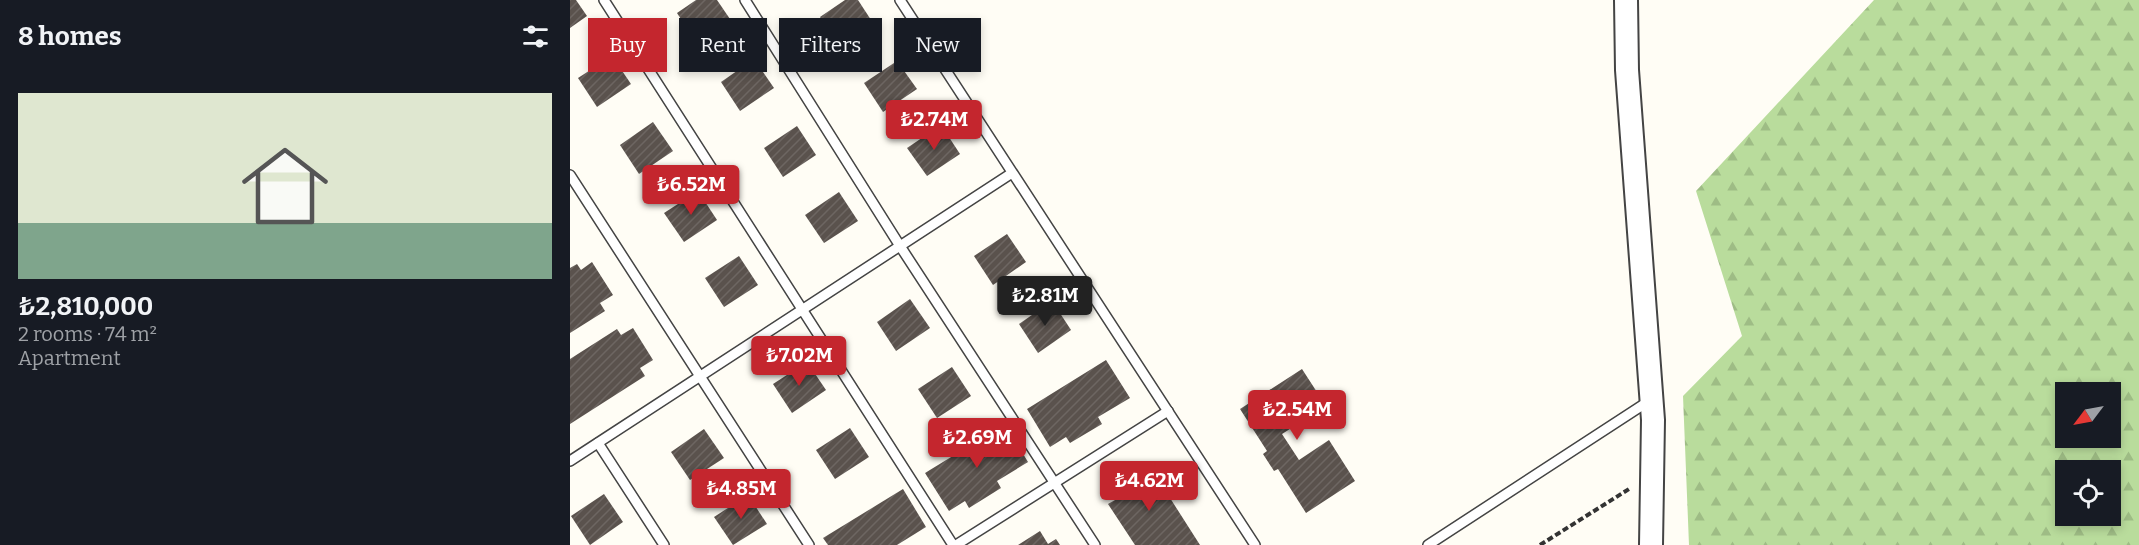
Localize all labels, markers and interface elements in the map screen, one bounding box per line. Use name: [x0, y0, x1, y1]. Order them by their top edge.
chip: Buy: [588, 18, 667, 72]
chip: Rent: [679, 18, 767, 72]
chip: Filters: [779, 18, 882, 72]
chip: New: [894, 18, 981, 72]
icon: filters: [519, 20, 552, 53]
text: 8 homes: [18, 21, 122, 52]
pin: ₺2.74M: [885, 100, 983, 151]
text: ₺2.74M: [900, 107, 968, 131]
icon: home: [231, 132, 339, 240]
pin: ₺6.52M: [642, 165, 740, 216]
text: ₺6.52M: [656, 172, 726, 196]
pin: ₺2.81M: [996, 276, 1094, 327]
text: ₺2.81M: [1011, 283, 1079, 307]
text: ₺2,810,000: [18, 291, 153, 322]
text: 2 rooms · 74 m²: [18, 322, 157, 346]
pin: ₺7.02M: [750, 336, 848, 387]
text: ₺7.02M: [765, 343, 833, 367]
text: Apartment: [18, 346, 121, 370]
north arrow: [2055, 382, 2121, 448]
map controls: [2055, 382, 2121, 526]
pin: ₺2.54M: [1248, 390, 1346, 441]
text: ₺2.54M: [1262, 397, 1332, 421]
pin: ₺2.69M: [928, 418, 1026, 469]
text: ₺2.69M: [942, 425, 1012, 449]
button: locate: [2055, 460, 2121, 526]
pin: ₺4.62M: [1100, 461, 1198, 512]
text: ₺4.62M: [1114, 468, 1184, 492]
pin: ₺4.85M: [692, 469, 790, 520]
text: ₺4.85M: [706, 476, 776, 500]

